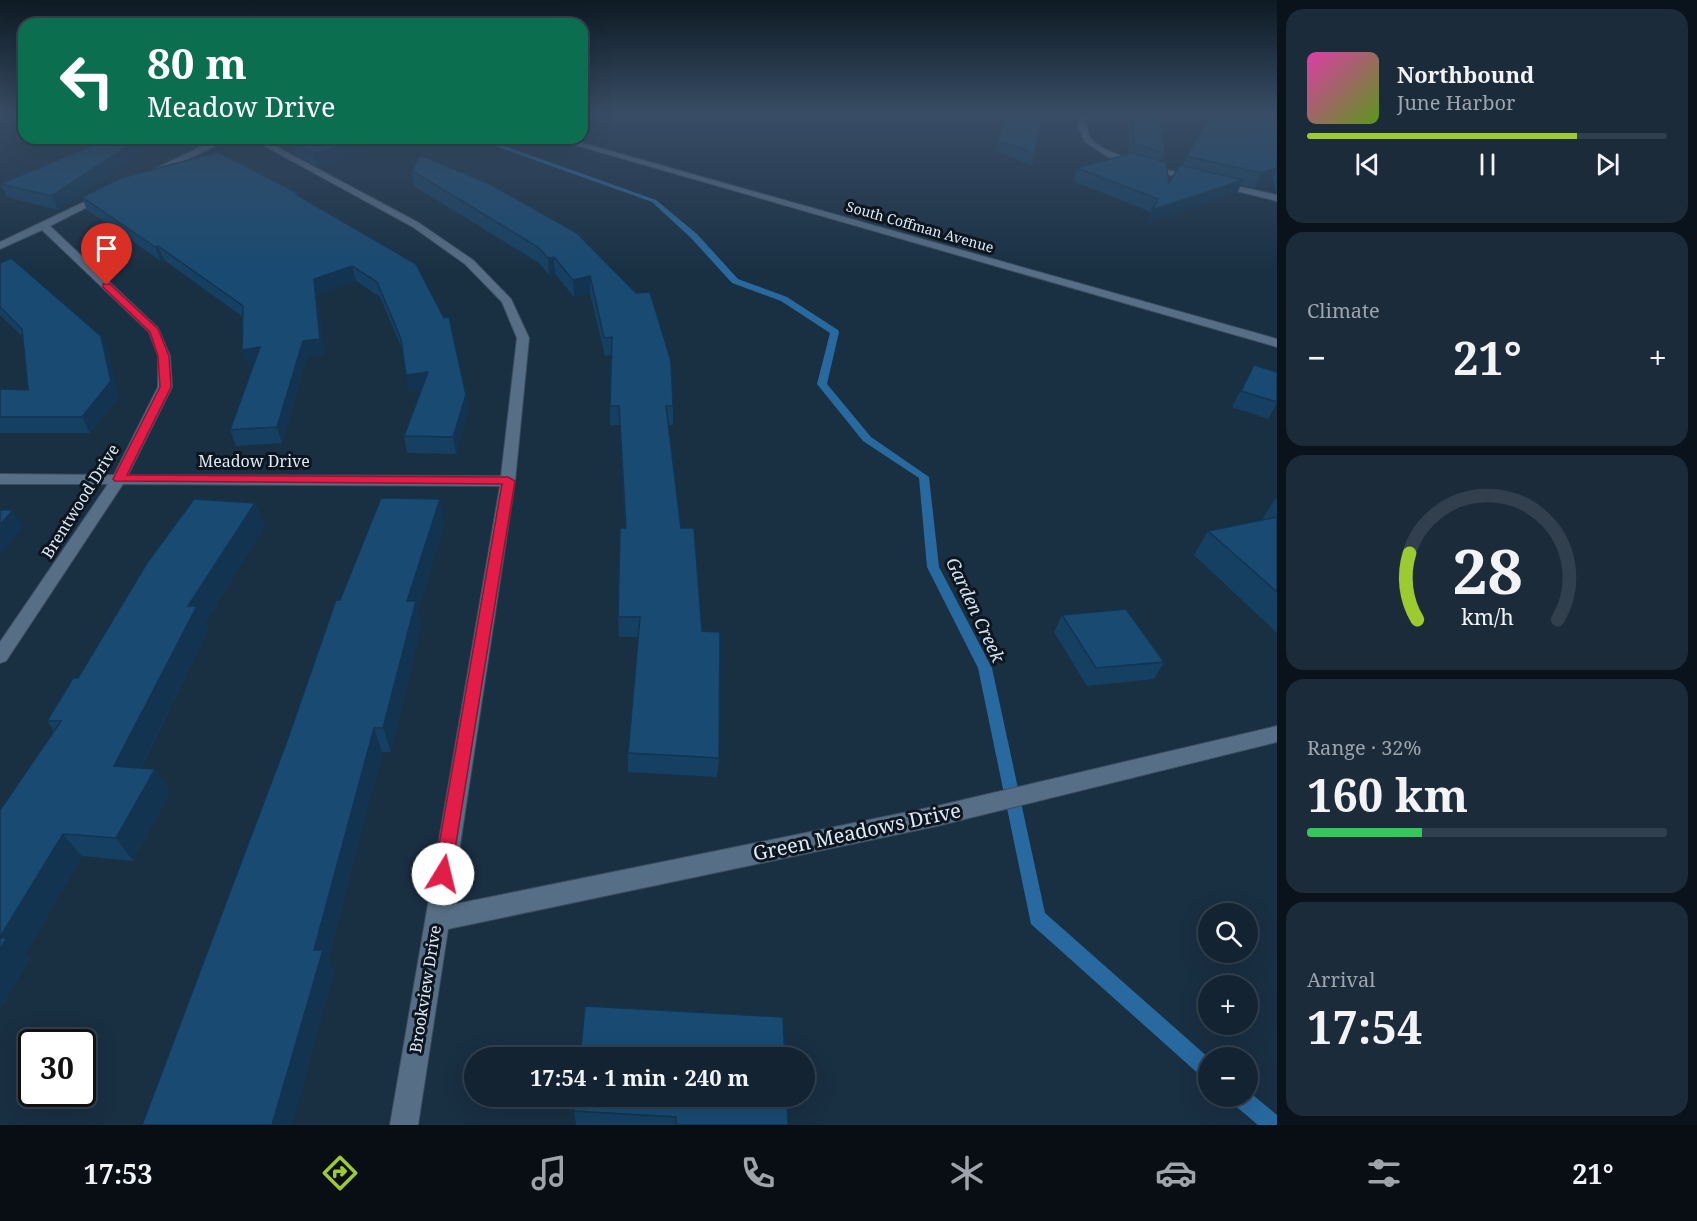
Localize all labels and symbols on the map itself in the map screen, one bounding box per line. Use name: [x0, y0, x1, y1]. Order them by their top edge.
street label: South Coffman Avenue: [844, 196, 996, 257]
pin: [81, 223, 132, 285]
street label: Brentwood Drive: [36, 440, 124, 562]
street label: Meadow Drive: [198, 450, 310, 472]
water label: Garden Creek: [941, 553, 1011, 667]
street label: Green Meadows Drive: [750, 796, 963, 867]
position arrow: [411, 842, 475, 906]
street label: Brookview Drive: [404, 924, 446, 1054]
speed limit sign: 30: [18, 1029, 96, 1107]

